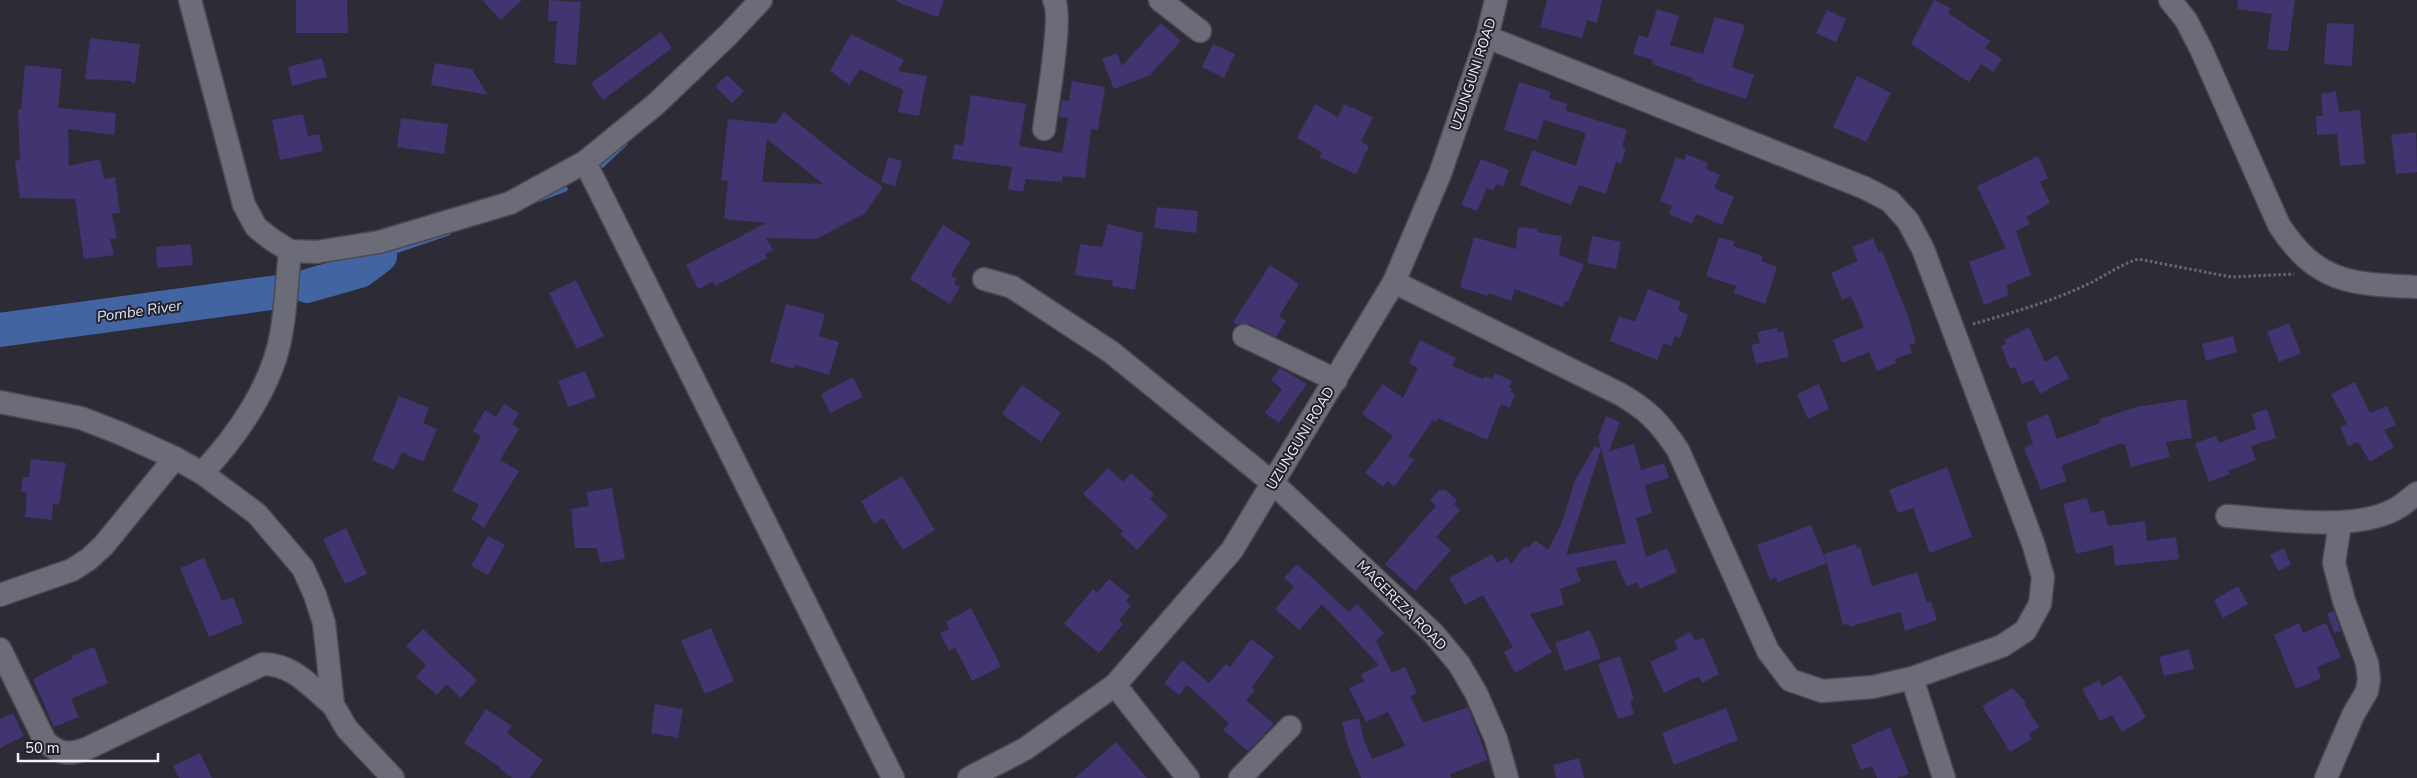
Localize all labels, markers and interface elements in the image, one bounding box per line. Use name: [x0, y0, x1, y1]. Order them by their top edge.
street label: UZUNGUNI ROAD: [1446, 15, 1501, 133]
water label: Pombe River: [95, 295, 183, 327]
street label: UZUNGUNI ROAD: [1262, 383, 1339, 493]
street label: MAGEREZA ROAD: [1352, 556, 1451, 655]
scale bar: [18, 730, 158, 762]
text: 50 m: [25, 738, 60, 758]

